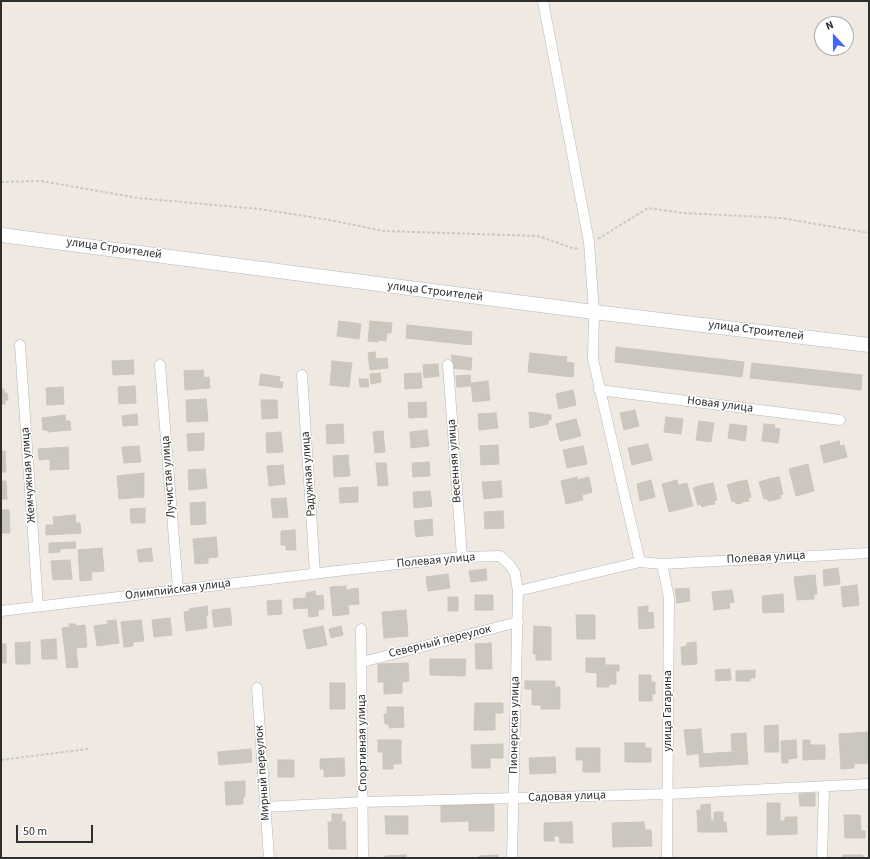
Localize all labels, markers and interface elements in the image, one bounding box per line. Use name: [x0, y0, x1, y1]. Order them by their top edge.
north arrow: [814, 16, 854, 56]
text: N: [823, 17, 836, 34]
street label: улица Строителей: [65, 235, 163, 263]
street label: улица Строителей: [386, 279, 484, 305]
street label: улица Строителей: [707, 318, 805, 344]
street label: Новая улица: [686, 394, 754, 416]
street label: Весенняя улица: [445, 419, 465, 503]
street label: Жемчужная улица: [18, 427, 40, 523]
street label: Радужная улица: [299, 431, 319, 517]
street label: Лучистая улица: [159, 435, 179, 519]
street label: Полевая улица: [726, 549, 806, 567]
street label: Полевая улица: [396, 550, 476, 572]
street label: Олимпийская улица: [124, 576, 232, 604]
street label: Северный переулок: [387, 622, 493, 662]
street label: улица Гагарина: [661, 670, 675, 752]
street label: Пионерская улица: [507, 676, 523, 774]
street label: Спортивная улица: [355, 694, 371, 792]
street label: Мирный переулок: [252, 725, 274, 821]
street label: Садовая улица: [528, 788, 606, 806]
scale bar: [18, 817, 95, 843]
text: 50 m: [23, 823, 47, 840]

